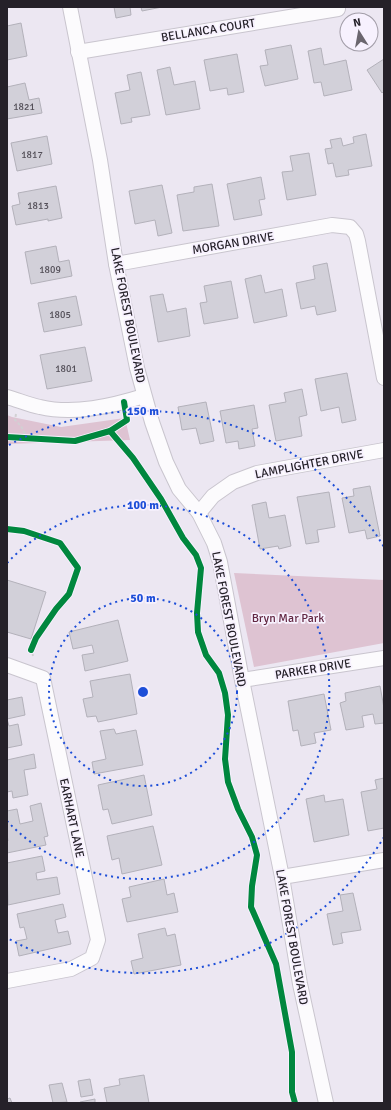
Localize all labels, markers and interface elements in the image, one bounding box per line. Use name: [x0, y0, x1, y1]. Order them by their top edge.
north arrow: [339, 12, 379, 52]
street label: BELLANCA COURT: [160, 16, 256, 45]
text: N: [352, 16, 362, 30]
house number: 1821: [13, 101, 35, 113]
house number: 1817: [21, 149, 43, 161]
house number: 1813: [27, 200, 49, 212]
street label: MORGAN DRIVE: [191, 229, 275, 258]
street label: LAKE FOREST BOULEVARD: [107, 246, 148, 384]
house number: 1809: [39, 264, 61, 276]
house number: 1805: [49, 309, 71, 321]
house number: 1801: [55, 363, 77, 375]
text: 150 m: [127, 404, 159, 419]
street label: LAMPLIGHTER DRIVE: [254, 447, 365, 482]
text: 100 m: [127, 498, 159, 513]
street label: LAKE FOREST BOULEVARD: [208, 550, 249, 688]
text: 50 m: [130, 591, 156, 606]
park label: Bryn Mar Park: [252, 611, 324, 626]
street label: PARKER DRIVE: [274, 656, 352, 683]
centre of rings: [136, 685, 150, 699]
street label: EARHART LANE: [56, 777, 87, 859]
street label: LAKE FOREST BOULEVARD: [272, 868, 311, 1006]

